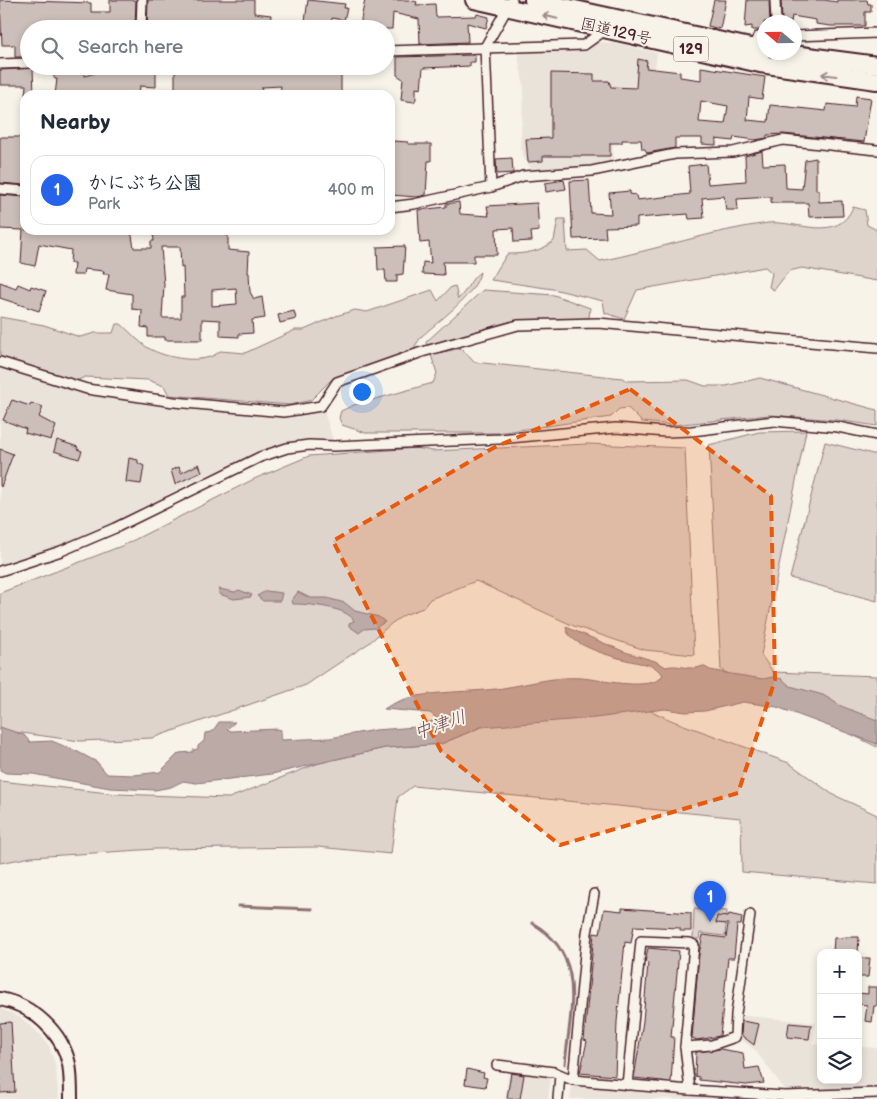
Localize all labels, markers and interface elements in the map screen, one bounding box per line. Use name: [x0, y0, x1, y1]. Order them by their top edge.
one-way arrow: [542, 12, 558, 21]
street label: 国道129号: [578, 15, 654, 49]
north arrow: [757, 15, 802, 60]
search box: [20, 20, 395, 75]
icon: search: [38, 34, 66, 62]
text: Search here: [78, 36, 183, 59]
road number: 129: [674, 36, 708, 62]
one-way arrow: [821, 70, 837, 80]
text: Nearby: [40, 110, 110, 135]
text: かにぶち公園: [88, 172, 202, 195]
text: 1: [54, 181, 60, 200]
text: 400 m: [328, 181, 374, 200]
text: Park: [88, 195, 120, 214]
your location: [349, 379, 375, 405]
water label: 中津川: [411, 706, 469, 744]
pin: 1: [694, 881, 726, 922]
map controls: [817, 949, 862, 1084]
button: +: [817, 949, 862, 994]
button: −: [817, 994, 862, 1039]
button: layers: [817, 1039, 862, 1084]

